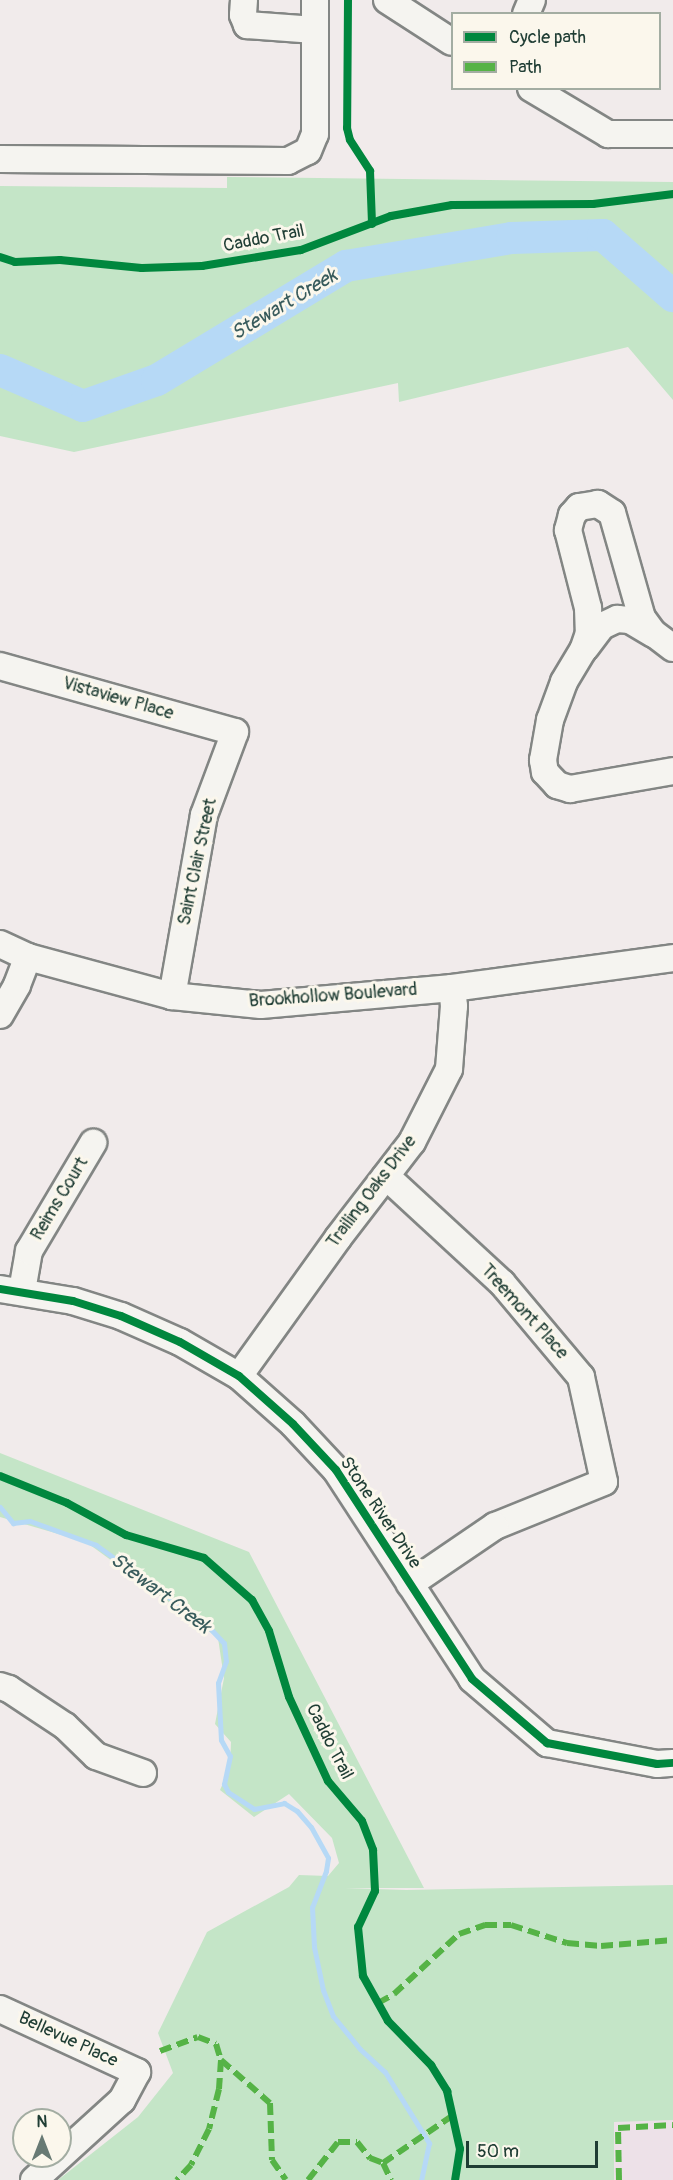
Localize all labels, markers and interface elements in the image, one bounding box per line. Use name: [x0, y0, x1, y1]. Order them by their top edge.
legend: [451, 12, 661, 90]
text: Cycle path: [509, 26, 586, 49]
text: Path: [509, 56, 542, 79]
street label: Caddo Trail: [222, 221, 306, 257]
water label: Stewart Creek: [227, 263, 341, 345]
street label: Vistaview Place: [60, 673, 176, 725]
street label: Saint Clair Street: [174, 797, 222, 927]
street label: Brookhollow Boulevard: [248, 979, 418, 1013]
street label: Trailing Oaks Drive: [323, 1131, 421, 1253]
street label: Reims Court: [27, 1153, 93, 1245]
street label: Treemont Place: [476, 1260, 572, 1364]
street label: Stone River Drive: [335, 1453, 425, 1573]
water label: Stewart Creek: [106, 1548, 216, 1638]
street label: Caddo Trail: [301, 1701, 357, 1783]
street label: Bellevue Place: [15, 2008, 121, 2072]
north arrow: [12, 2108, 72, 2168]
text: N: [37, 2112, 47, 2132]
scale bar: [469, 2129, 601, 2167]
text: 50 m: [477, 2140, 519, 2163]

